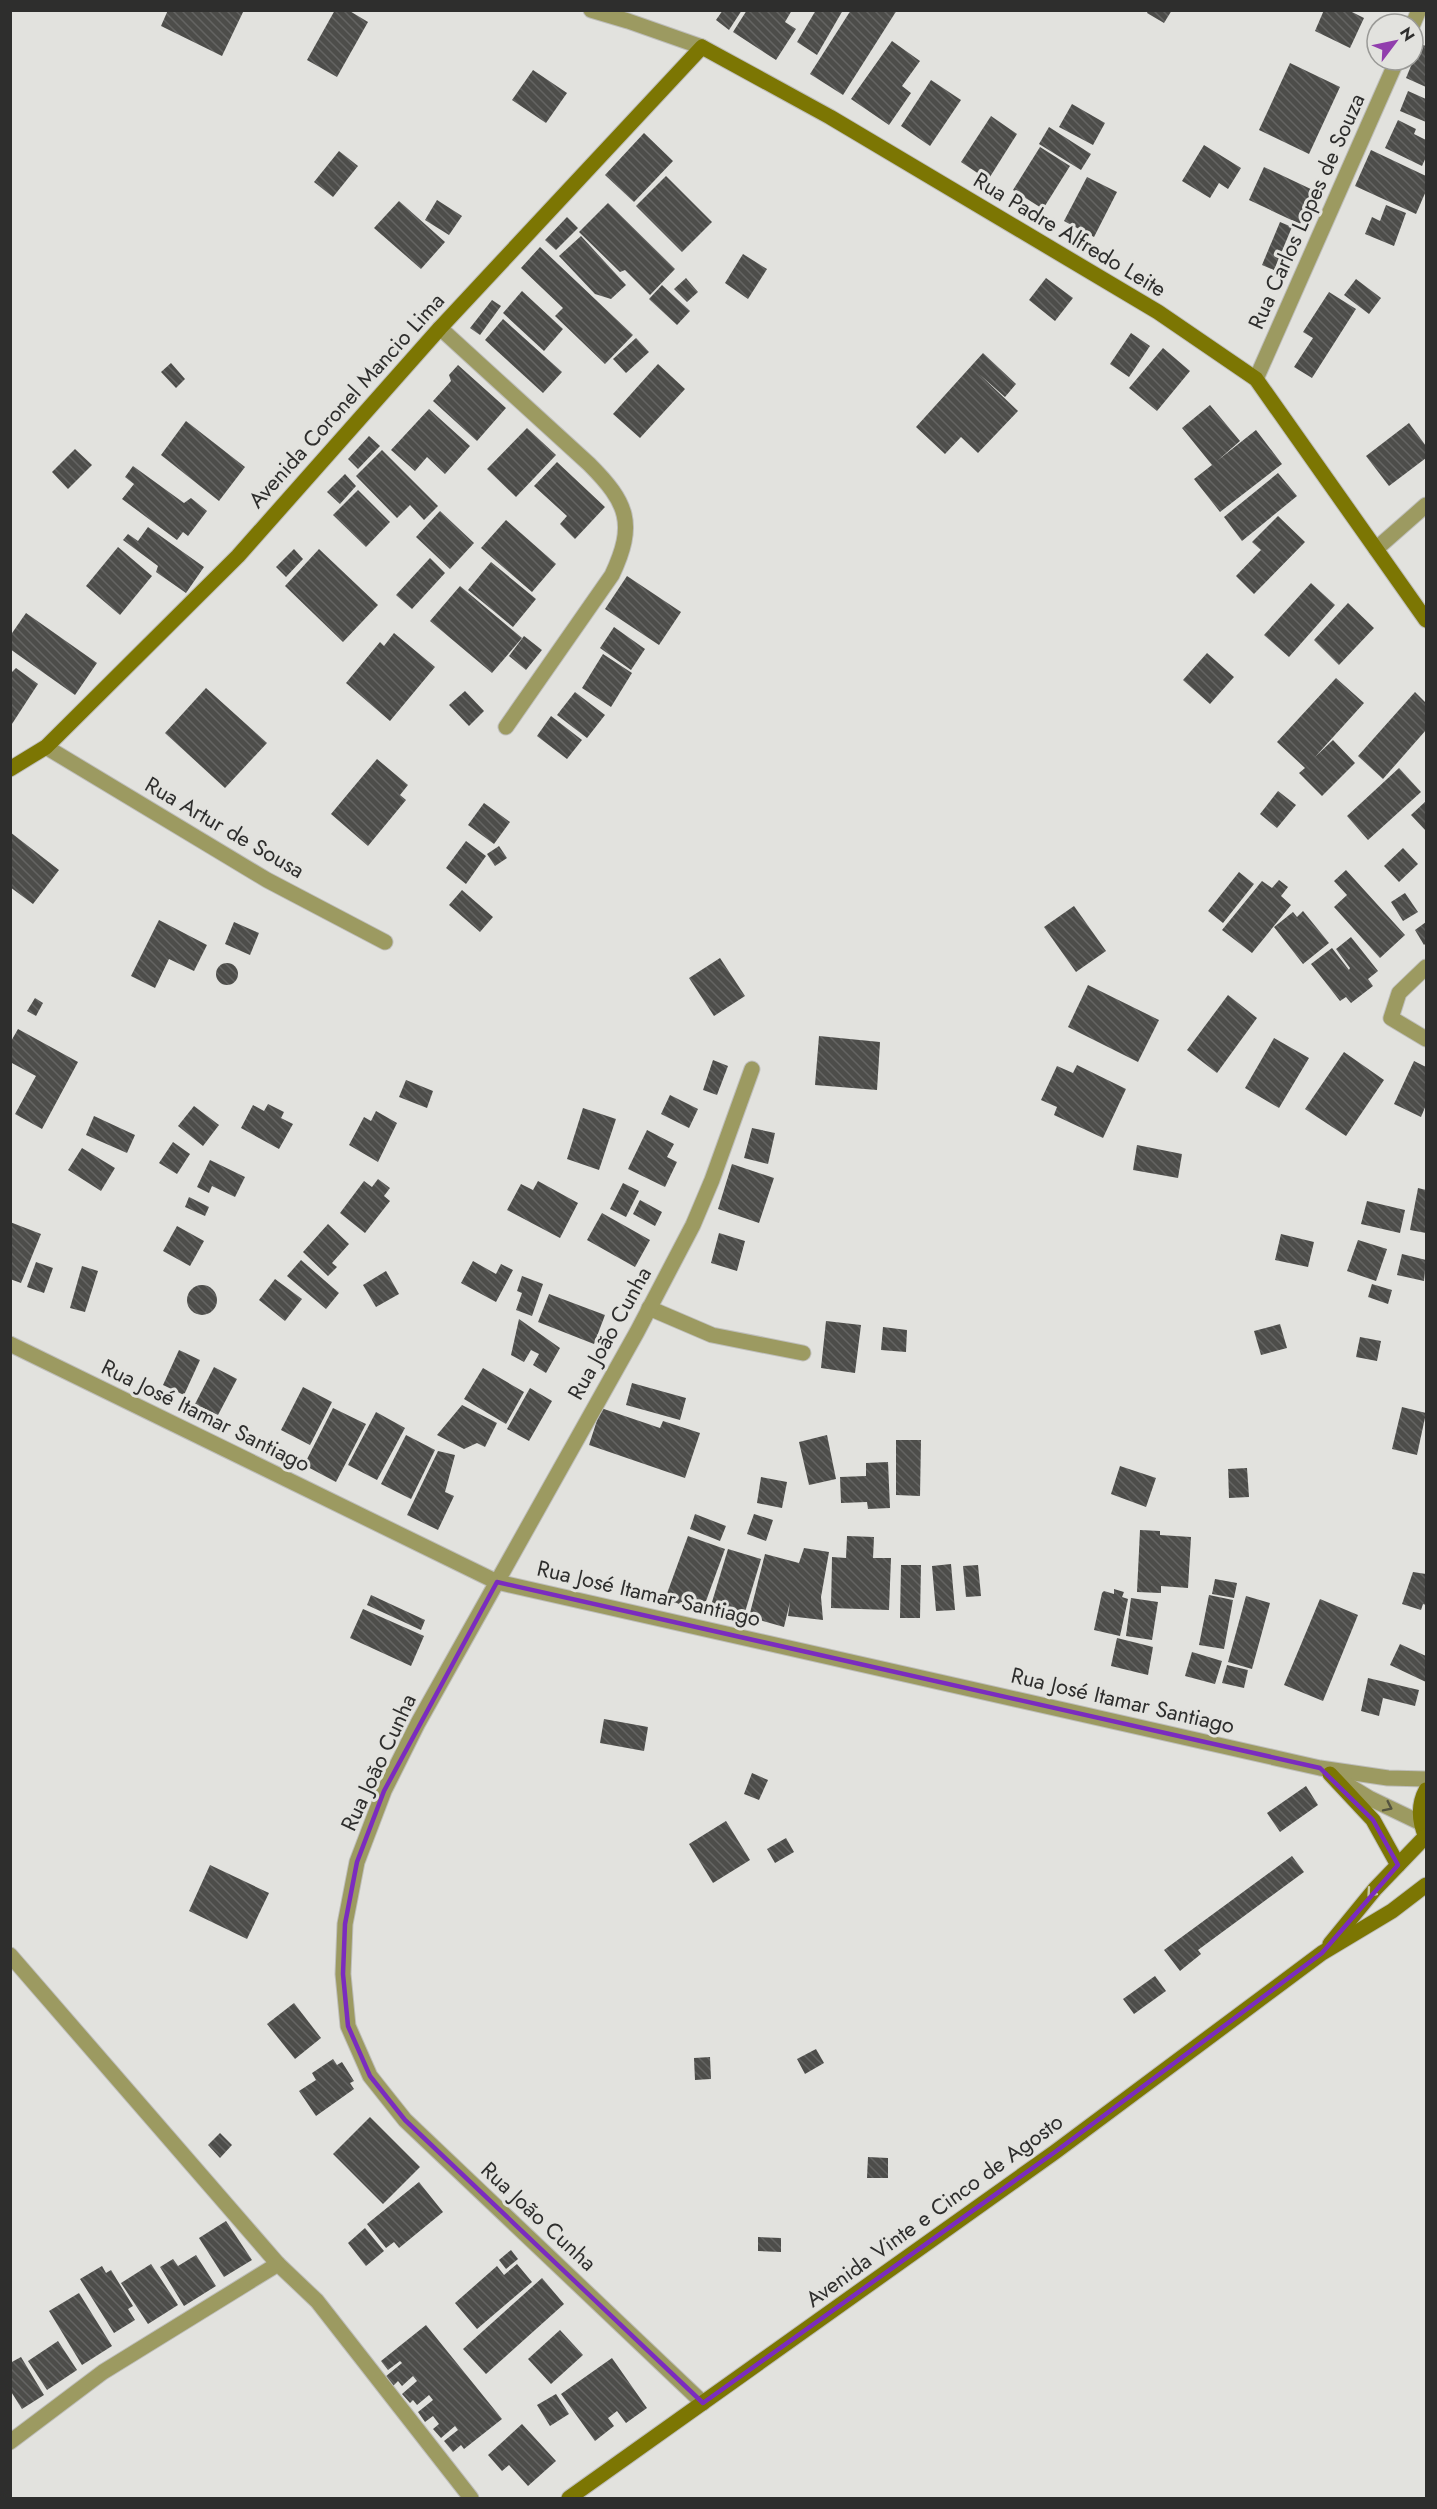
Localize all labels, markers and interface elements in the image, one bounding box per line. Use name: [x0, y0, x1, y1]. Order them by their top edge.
north arrow: [1365, 12, 1425, 72]
text: N: [1394, 23, 1420, 46]
street label: Rua Carlos Lopes de Souza: [1240, 88, 1372, 334]
street label: Rua Padre Alfredo Leite: [968, 164, 1172, 304]
street label: Avenida Coronel Mancio Lima: [240, 285, 452, 515]
street label: Rua Artur de Sousa: [139, 768, 311, 886]
street label: Rua João Cunha: [559, 1261, 659, 1405]
street label: Rua José Itamar Santiago: [96, 1351, 316, 1479]
street label: Rua José Itamar Santiago: [534, 1552, 764, 1634]
street label: Rua José Itamar Santiago: [1008, 1659, 1238, 1741]
street label: Rua João Cunha: [332, 1688, 424, 1836]
one-way arrow: [1382, 1800, 1393, 1812]
one-way arrow: [1367, 1886, 1378, 1897]
street label: Avenida Vinte e Cinco de Agosto: [799, 2106, 1069, 2314]
street label: Rua João Cunha: [474, 2154, 604, 2278]

